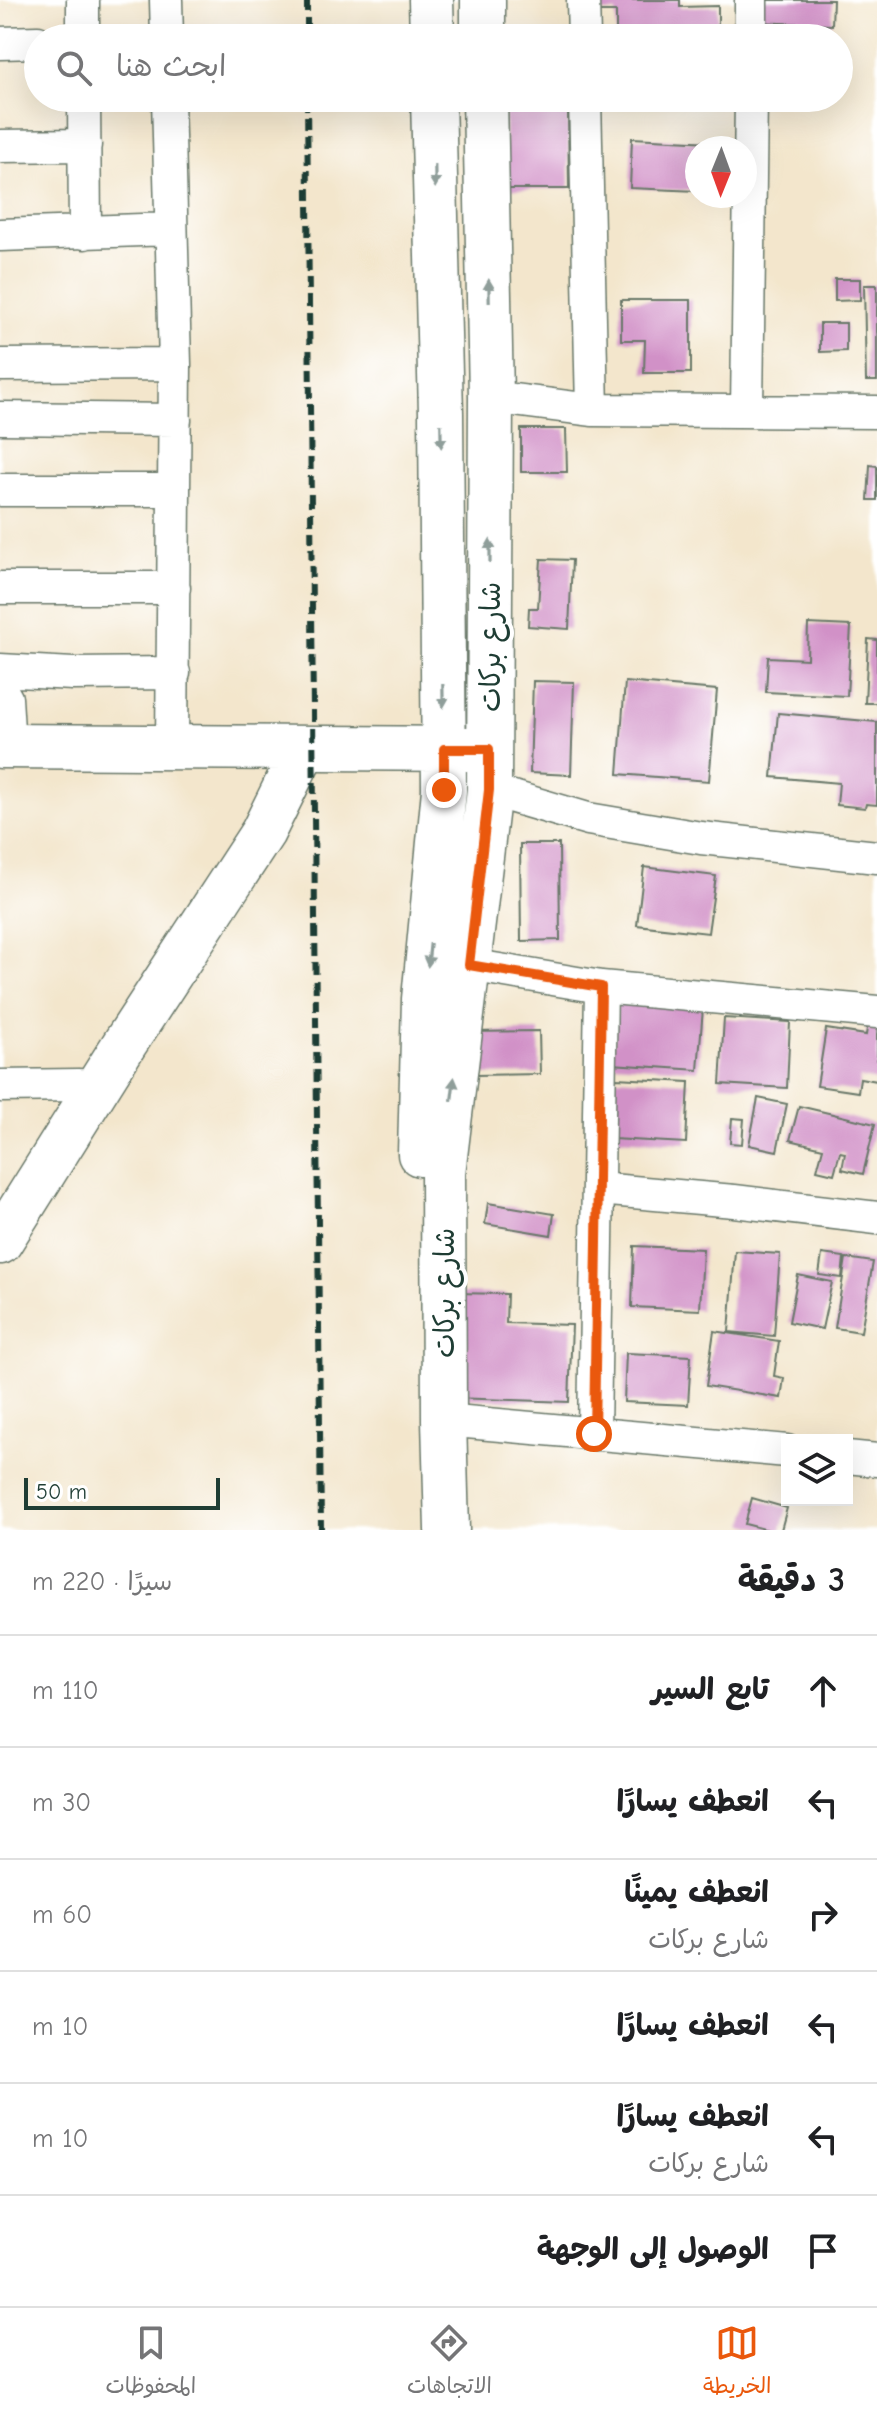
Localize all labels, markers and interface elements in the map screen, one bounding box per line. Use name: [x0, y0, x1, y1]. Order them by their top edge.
search box: [24, 24, 853, 112]
icon: search: [52, 46, 96, 90]
text: ابحث هنا: [116, 49, 226, 84]
north arrow: [685, 136, 757, 208]
one-way arrow: [429, 164, 442, 189]
one-way arrow: [482, 278, 495, 303]
one-way arrow: [435, 424, 447, 449]
one-way arrow: [484, 538, 496, 563]
street label: شارع بركات: [475, 582, 510, 712]
one-way arrow: [437, 684, 449, 709]
route end: [426, 772, 462, 808]
one-way arrow: [423, 943, 436, 968]
one-way arrow: [447, 1076, 460, 1101]
street label: شارع بركات: [429, 1228, 464, 1358]
route start: [576, 1416, 612, 1452]
map controls: [781, 1434, 853, 1506]
button: layers: [781, 1434, 853, 1506]
scale bar: [24, 1474, 220, 1510]
text: 50 m: [36, 1479, 87, 1505]
text: 3 دقيقة: [738, 1560, 845, 1600]
text: سيرًا · 220 m: [32, 1567, 172, 1597]
icon: ahead: [801, 1669, 845, 1713]
text: تابع السير: [651, 1672, 769, 1707]
text: 110 m: [32, 1676, 99, 1706]
icon: left: [801, 1781, 845, 1825]
text: انعطف يسارًا: [617, 1784, 769, 1819]
text: 30 m: [32, 1788, 91, 1818]
text: انعطف يمينًا: [624, 1875, 769, 1910]
icon: right: [801, 1893, 845, 1937]
text: 60 m: [32, 1900, 92, 1930]
text: شارع بركات: [648, 1925, 769, 1955]
icon: left: [801, 2005, 845, 2049]
text: انعطف يسارًا: [617, 2008, 769, 2043]
text: 10 m: [32, 2012, 88, 2042]
text: انعطف يسارًا: [617, 2099, 769, 2134]
icon: left: [801, 2117, 845, 2161]
text: 10 m: [32, 2124, 88, 2154]
text: شارع بركات: [648, 2149, 769, 2179]
icon: arrive: [801, 2229, 845, 2273]
text: الوصول إلى الوجهة: [537, 2232, 769, 2267]
tab: المحفوظات: [105, 2321, 196, 2405]
tab: الاتجاهات: [407, 2321, 492, 2405]
tab: الخريطة: [703, 2321, 772, 2405]

